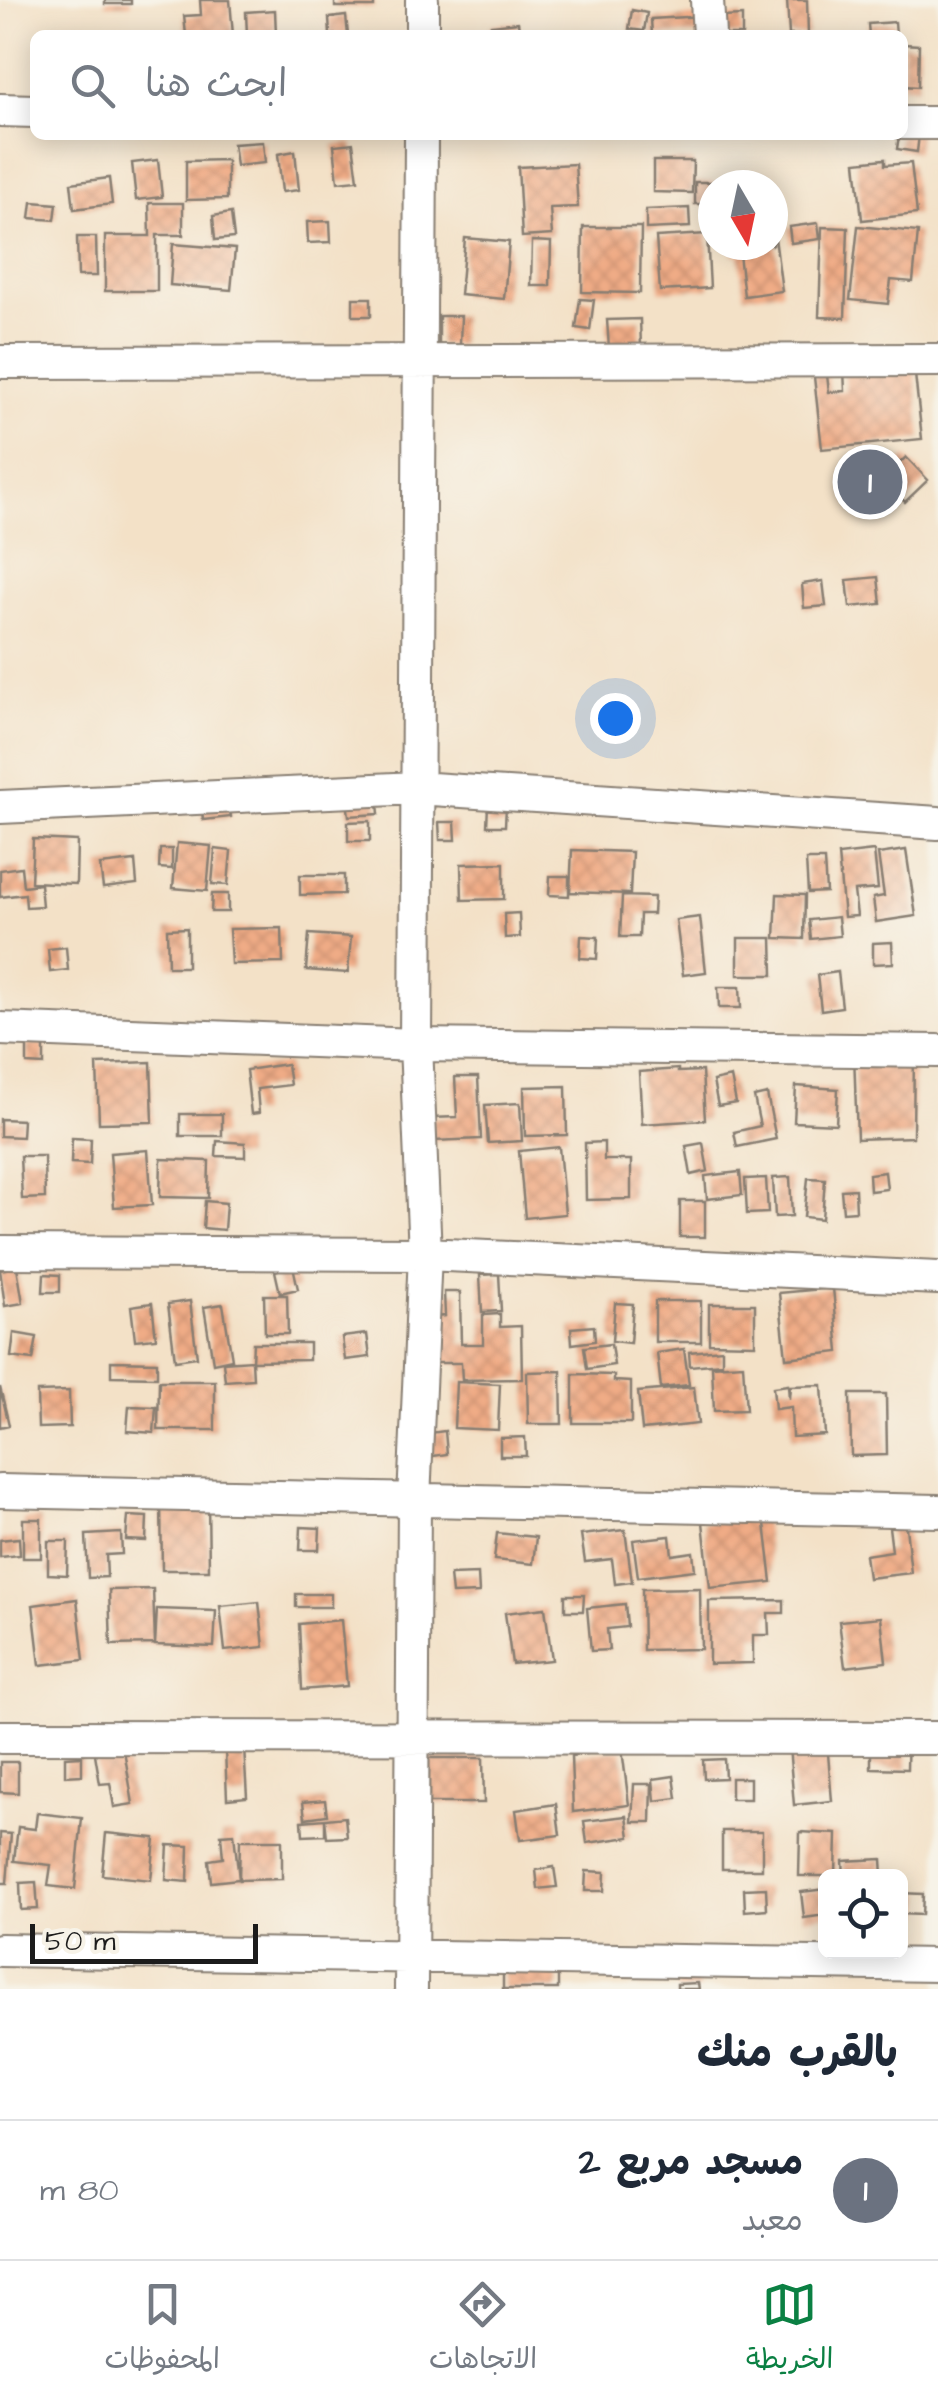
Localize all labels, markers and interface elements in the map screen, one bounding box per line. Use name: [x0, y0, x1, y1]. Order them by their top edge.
search box: [30, 30, 908, 140]
icon: search: [65, 58, 120, 113]
text: ابحث هنا: [145, 59, 287, 111]
north arrow: [698, 170, 788, 260]
pin: 1: [838, 444, 902, 520]
your location: [590, 693, 641, 744]
map controls: [818, 1869, 908, 1959]
button: locate: [818, 1869, 908, 1959]
scale bar: [30, 1919, 258, 1964]
text: 50 m: [45, 1922, 116, 1961]
text: بالقرب منك: [697, 2025, 898, 2083]
text: مسجد مربع 2: [579, 2137, 803, 2189]
text: 80 m: [40, 2168, 119, 2213]
text: 1: [863, 2168, 868, 2213]
text: معبد: [742, 2198, 803, 2243]
tab: المحفوظات: [105, 2277, 220, 2383]
tab: الاتجاهات: [429, 2277, 537, 2383]
tab: الخريطة: [746, 2277, 833, 2383]

